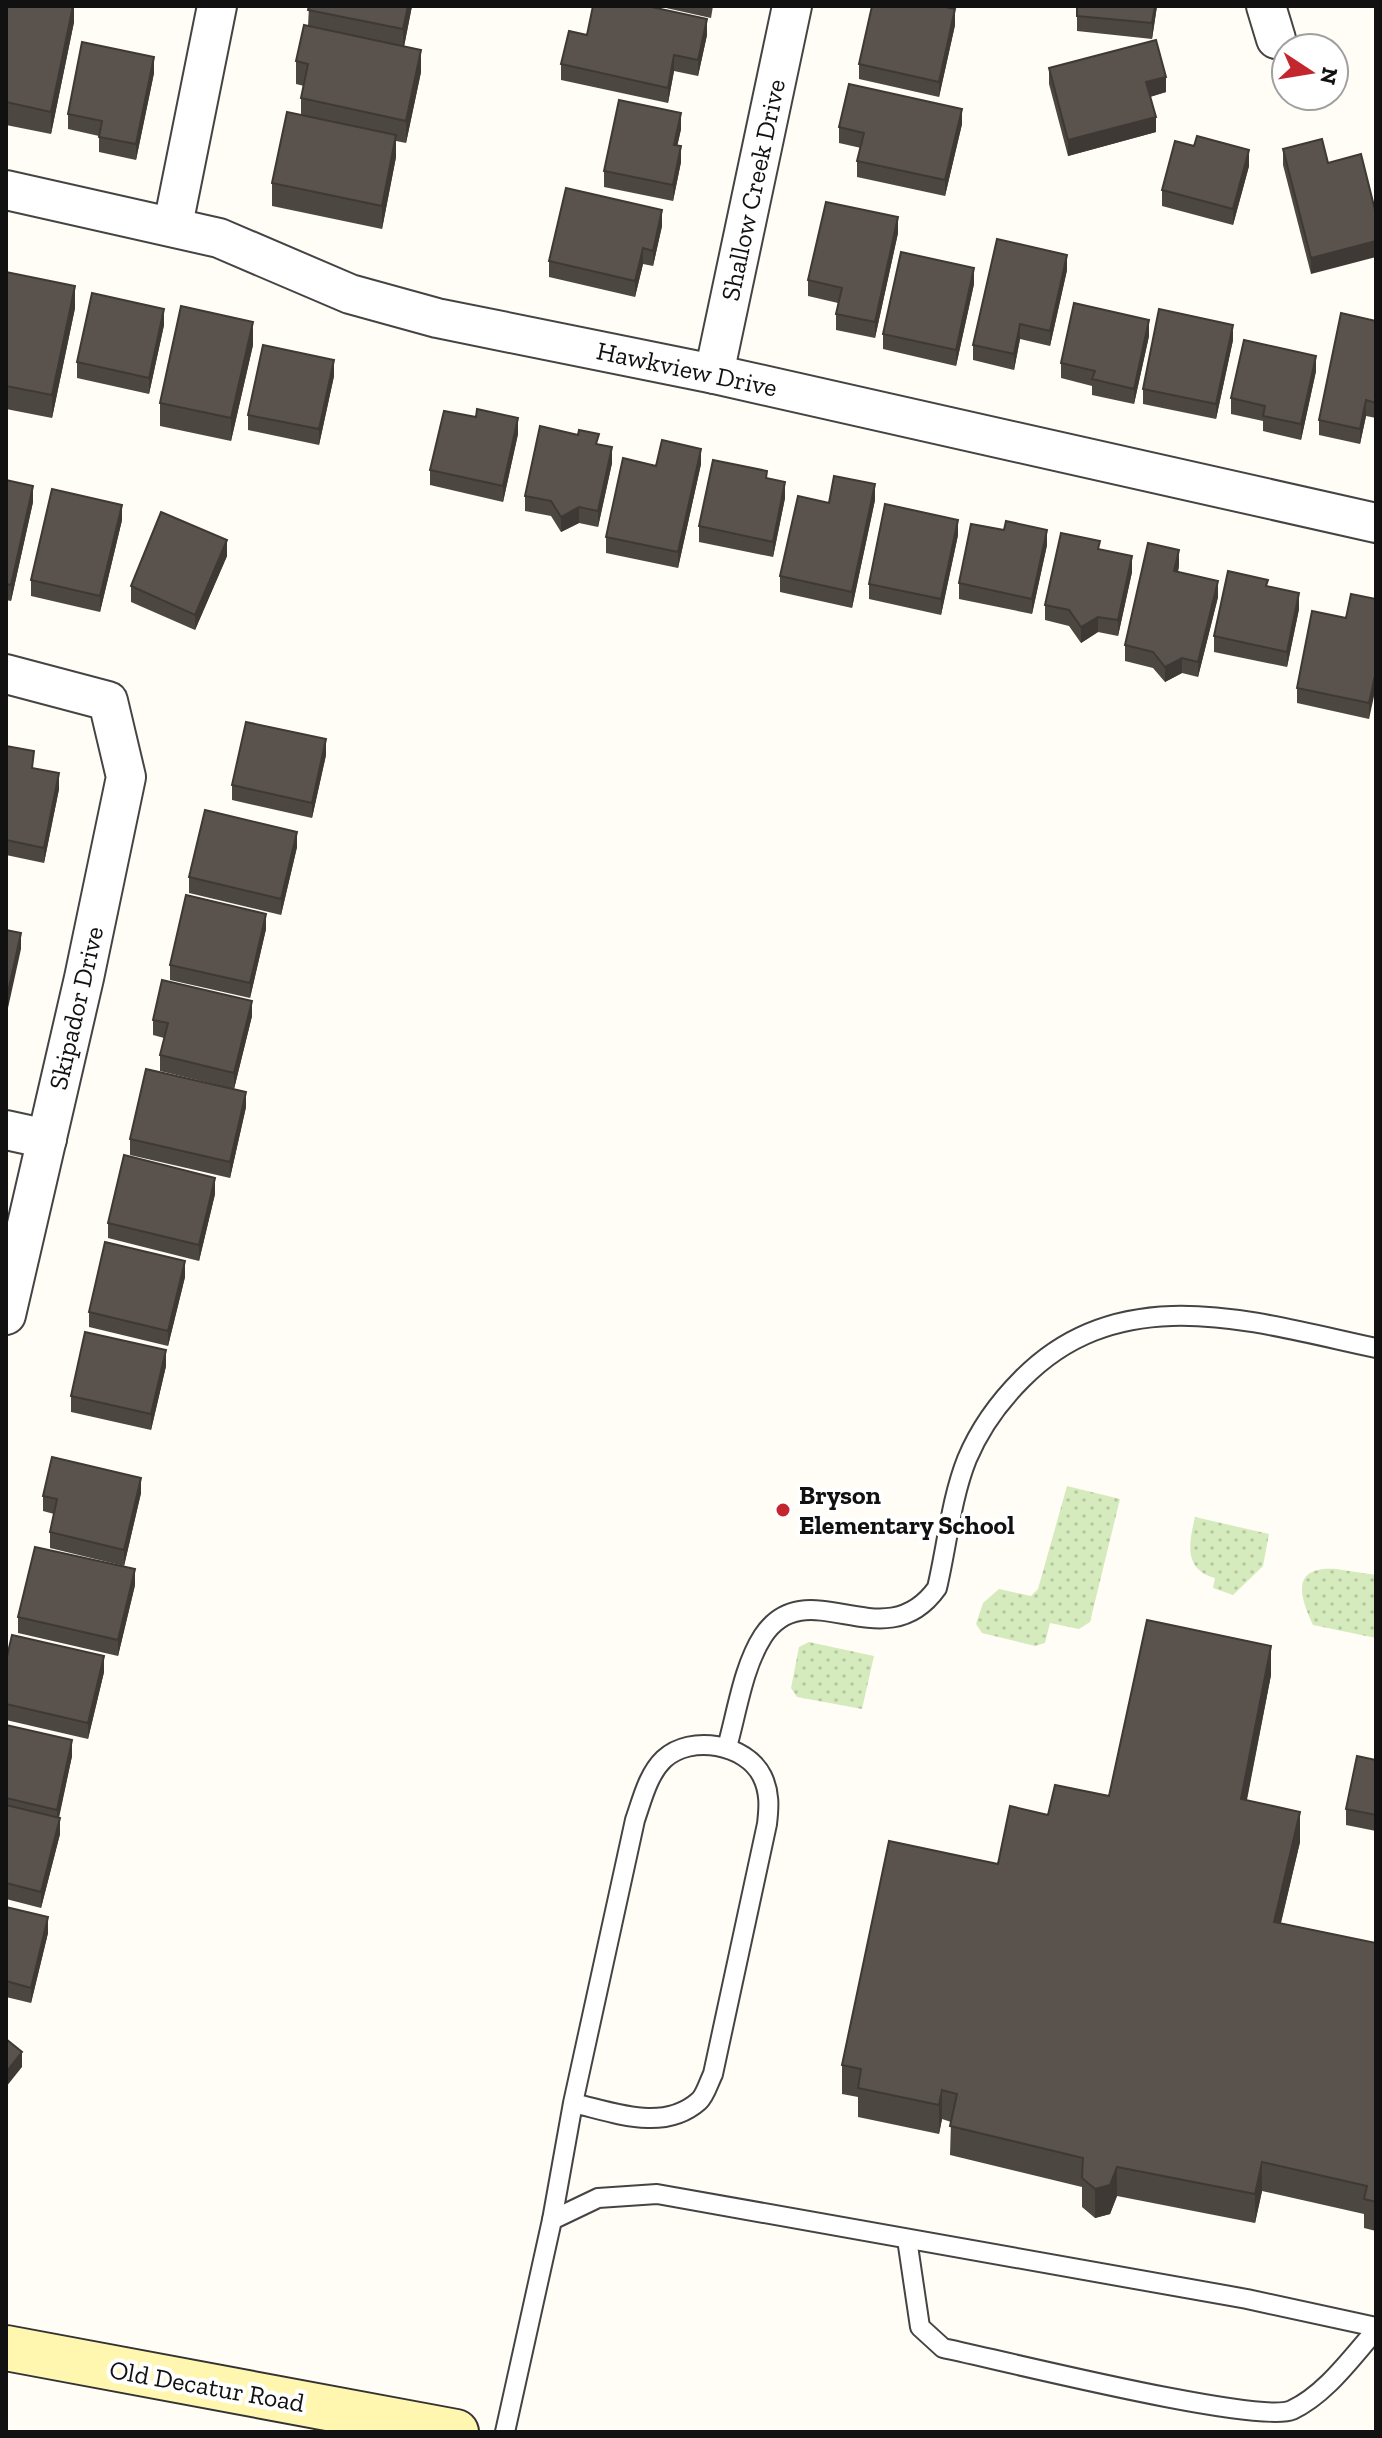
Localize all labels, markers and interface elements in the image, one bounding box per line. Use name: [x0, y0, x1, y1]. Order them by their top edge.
north arrow: [1270, 32, 1350, 112]
text: N: [1314, 65, 1344, 87]
street label: Shallow Creek Drive: [714, 76, 792, 304]
street label: Hawkview Drive: [594, 334, 780, 404]
street label: Skipador Drive: [42, 923, 110, 1093]
place label: Bryson Elementary School: [799, 1479, 1015, 1541]
marker: Bryson Elementary School: [774, 1501, 792, 1519]
street label: Old Decatur Road: [107, 2353, 307, 2419]

